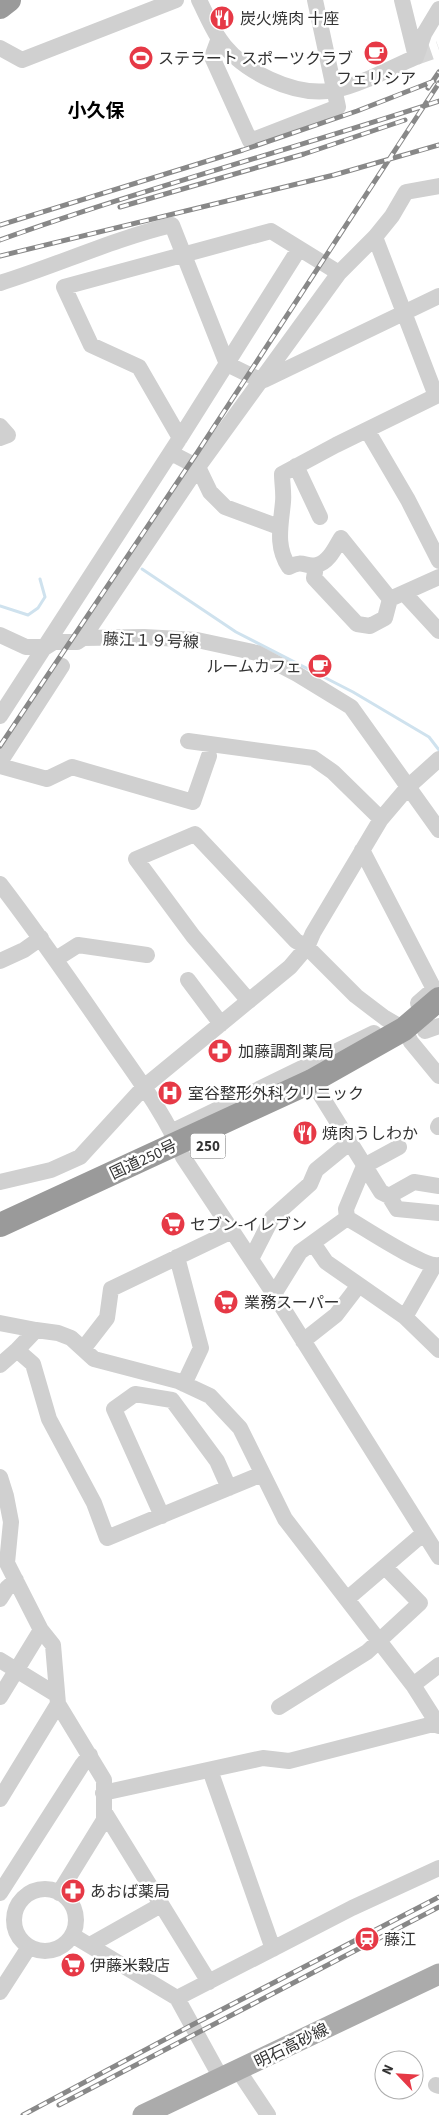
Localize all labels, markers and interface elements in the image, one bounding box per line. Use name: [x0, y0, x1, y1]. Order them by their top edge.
restaurant icon: 炭火焼肉 十座: [209, 5, 235, 31]
place label: 炭火焼肉 十座: [240, 8, 339, 30]
cafe icon: フェリシア: [363, 40, 389, 66]
sports icon: ステラート スポーツクラブ: [128, 45, 154, 71]
place label: ステラート スポーツクラブ: [158, 48, 353, 70]
place label: フェリシア: [336, 68, 416, 90]
district label: 小久保: [67, 98, 125, 125]
street label: 藤江１９号線: [103, 628, 199, 654]
cafe icon: ルームカフェ: [307, 653, 333, 679]
place label: ルームカフェ: [206, 656, 302, 678]
pharmacy icon: 加藤調剤薬局: [207, 1038, 233, 1064]
place label: 加藤調剤薬局: [238, 1041, 334, 1063]
hospital icon: 室谷整形外科クリニック: [157, 1080, 183, 1106]
place label: 室谷整形外科クリニック: [188, 1083, 364, 1105]
restaurant icon: 焼肉うしわか: [292, 1120, 318, 1146]
place label: 焼肉うしわか: [322, 1123, 418, 1145]
road number: 250: [190, 1134, 226, 1158]
street label: 国道250号: [106, 1135, 181, 1185]
supermarket icon: セブン-イレブン: [160, 1211, 186, 1237]
place label: セブン-イレブン: [190, 1214, 307, 1236]
supermarket icon: 業務スーパー: [213, 1289, 239, 1315]
place label: 業務スーパー: [244, 1292, 340, 1314]
pharmacy icon: あおば薬局: [60, 1878, 86, 1904]
place label: あおば薬局: [90, 1881, 170, 1903]
station icon: 藤江: [354, 1926, 380, 1952]
place label: 藤江: [384, 1929, 416, 1951]
supermarket icon: 伊藤米穀店: [60, 1952, 86, 1978]
place label: 伊藤米穀店: [90, 1955, 170, 1977]
street label: 明石高砂線: [251, 2018, 332, 2073]
north arrow: [374, 2050, 424, 2100]
text: N: [377, 2061, 399, 2078]

